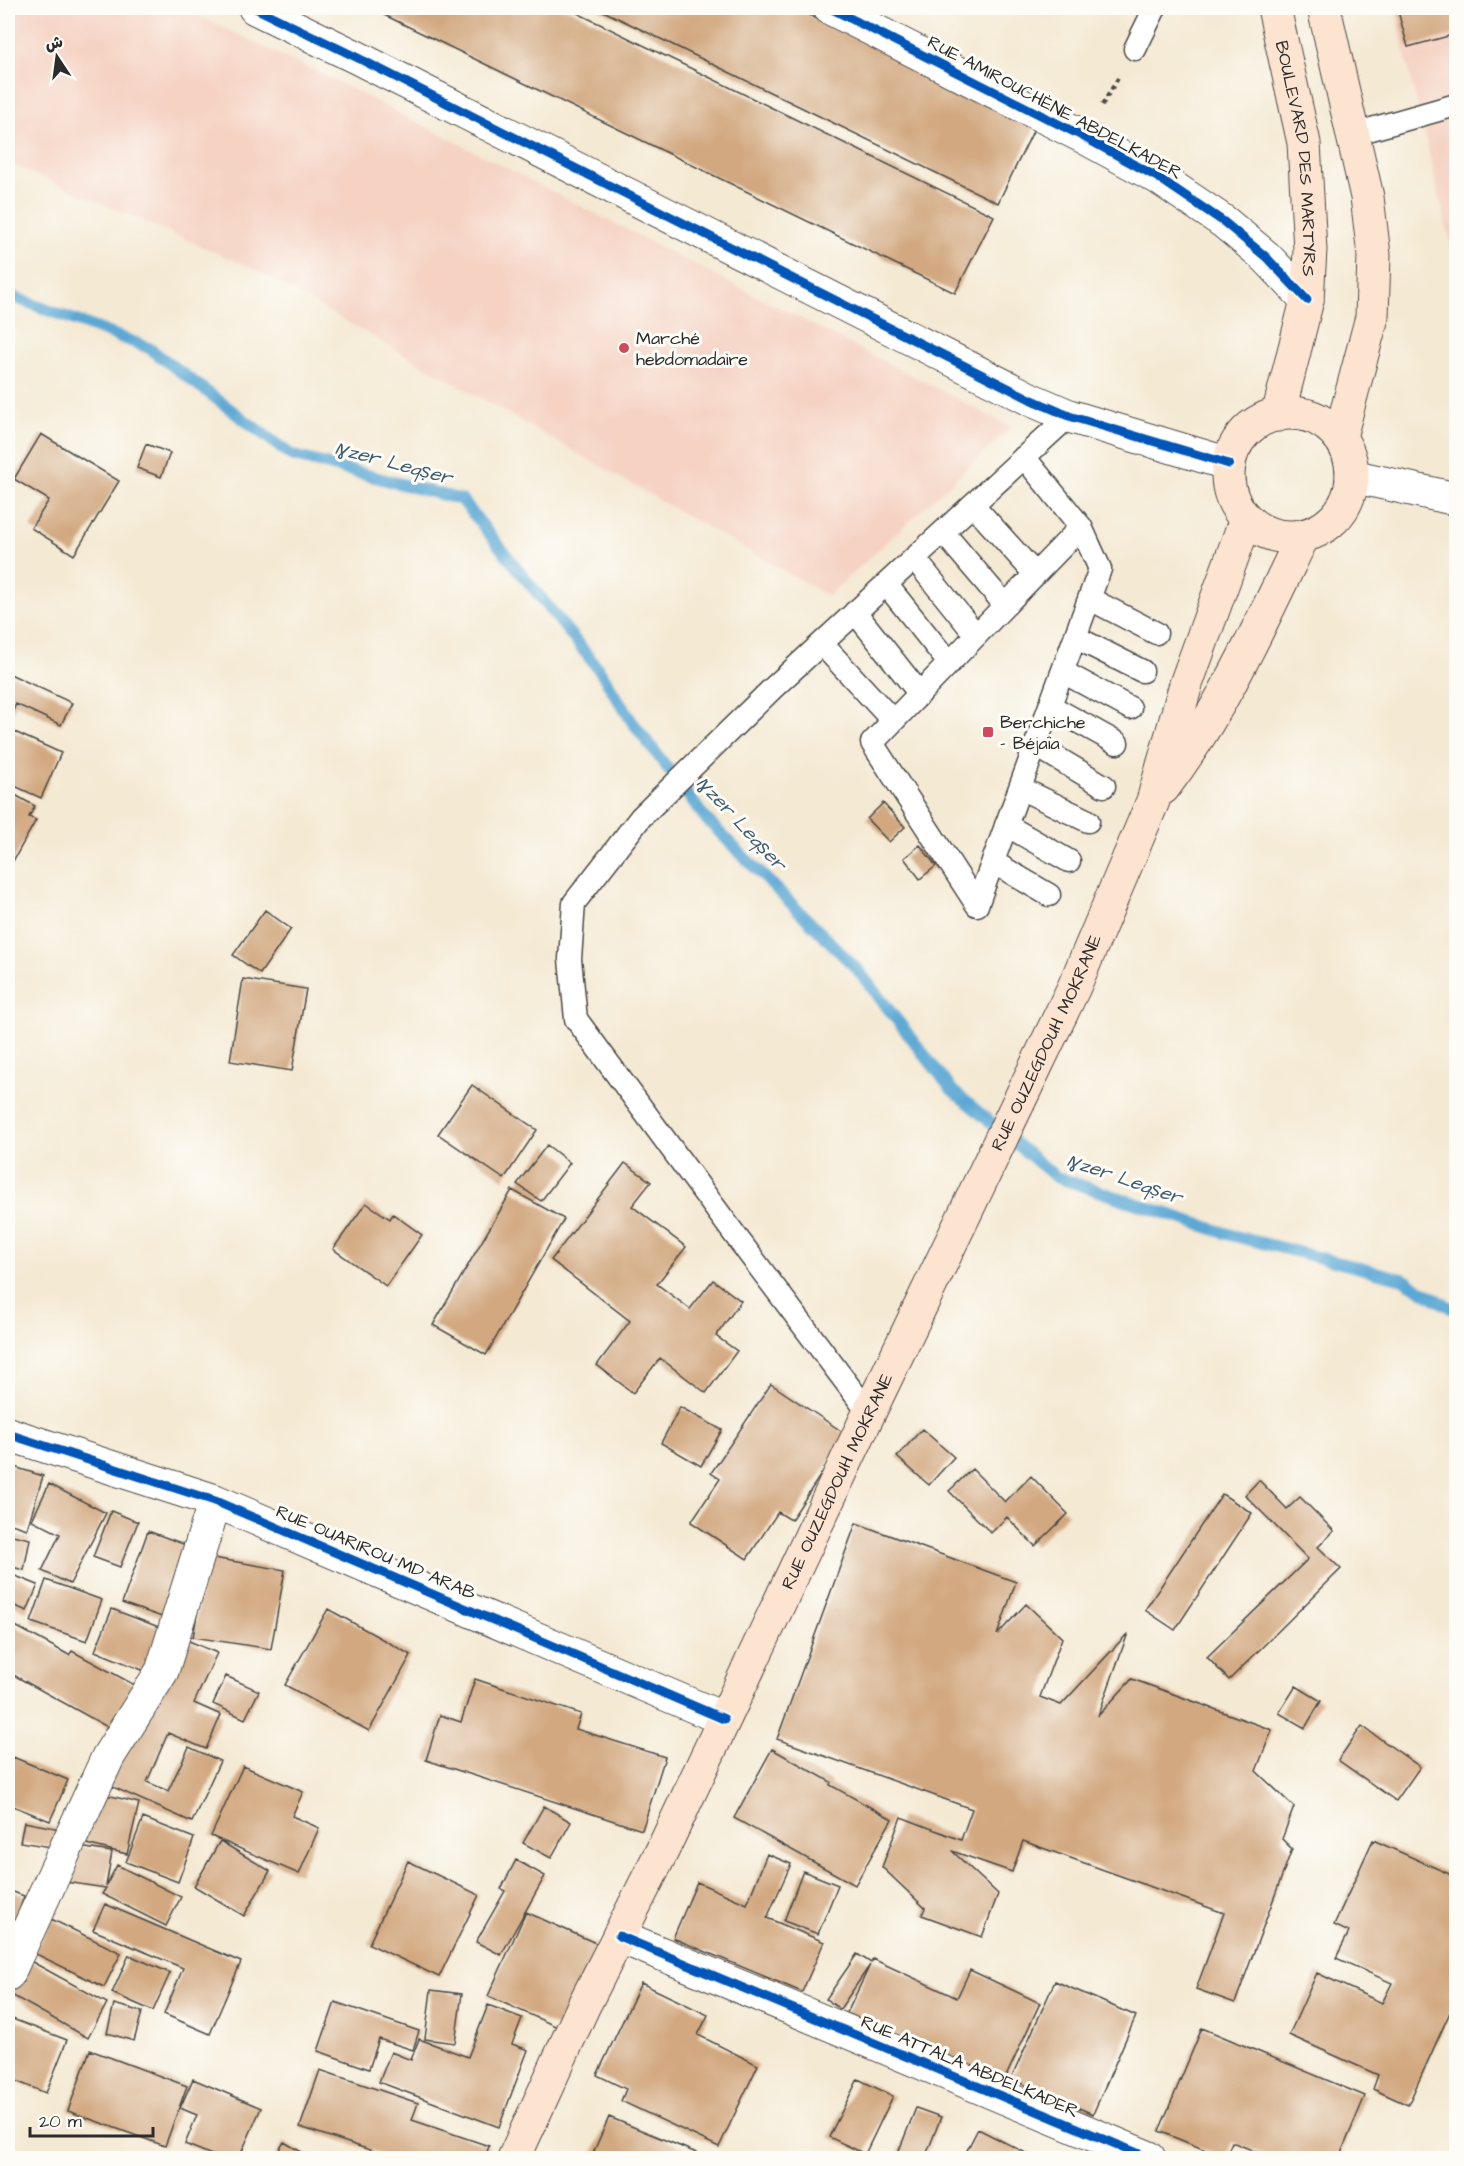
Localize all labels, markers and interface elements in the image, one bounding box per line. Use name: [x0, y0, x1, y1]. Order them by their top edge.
north arrow: [27, 27, 87, 87]
street label: RUE AMIROUCHÈNE ABDELKADER: [923, 29, 1186, 185]
text: ش: [43, 31, 65, 56]
street label: BOULEVARD DES MARTYRS: [1269, 38, 1322, 277]
place label: Marché hebdomadaire: [636, 326, 748, 372]
marker: Marché hebdomadaire: [617, 341, 631, 355]
water label: Iɣzer Leqṣer: [332, 434, 457, 492]
place label: Berchiche - Béjaïa: [1000, 710, 1086, 756]
marker: Berchiche - Béjaïa: [981, 725, 995, 739]
water label: Iɣzer Leqṣer: [690, 770, 794, 878]
street label: RUE OUZEGDOUH MOKRANE: [985, 930, 1108, 1155]
water label: Iɣzer Leqṣer: [1064, 1146, 1188, 1212]
street label: RUE OUZEGDOUH MOKRANE: [775, 1369, 899, 1594]
street label: RUE OUARIROU MD ARAB: [272, 1499, 480, 1606]
street label: RUE ATTALA ABDELKADER: [857, 2009, 1082, 2124]
scale bar: [30, 2100, 153, 2138]
text: 20 m: [39, 2109, 82, 2134]

